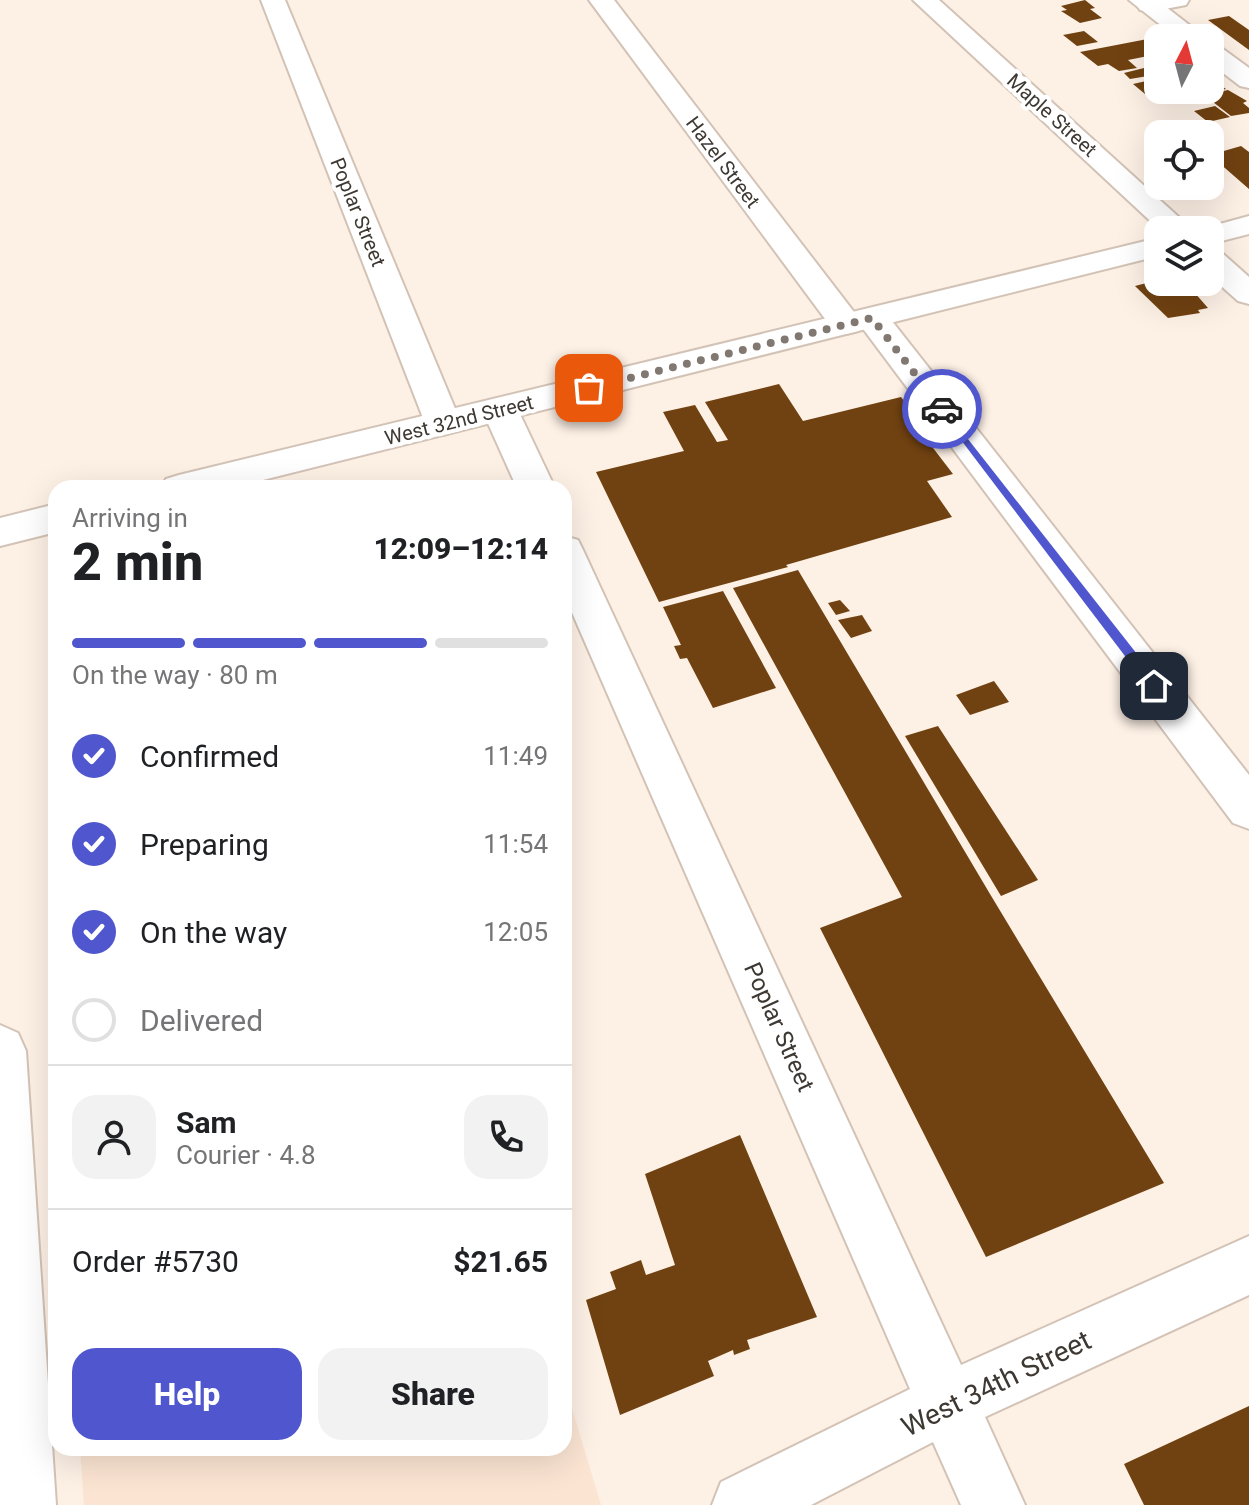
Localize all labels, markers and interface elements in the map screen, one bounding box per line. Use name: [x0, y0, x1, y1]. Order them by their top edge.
north arrow: [1144, 24, 1224, 104]
map controls: [1144, 24, 1224, 296]
street label: Maple Street: [1002, 68, 1102, 162]
street label: Hazel Street: [681, 112, 765, 212]
button: locate: [1144, 120, 1224, 200]
street label: Poplar Street: [325, 154, 391, 270]
button: layers: [1144, 216, 1224, 296]
pin: [555, 354, 623, 422]
icon: bag: [567, 366, 611, 410]
courier: [902, 369, 982, 449]
icon: car: [920, 387, 964, 431]
street label: West 32nd Street: [382, 390, 536, 450]
text: Arriving in: [72, 503, 188, 533]
text: 12:09–12:14: [373, 531, 548, 566]
text: 2 min: [72, 532, 203, 593]
pin: [1120, 652, 1188, 720]
text: On the way · 80 m: [72, 660, 278, 690]
icon: home: [1132, 664, 1176, 708]
icon: check: [72, 734, 116, 778]
text: Confirmed: [140, 739, 279, 774]
text: 11:49: [483, 741, 548, 771]
icon: check: [72, 822, 116, 866]
text: Preparing: [140, 827, 269, 862]
text: 11:54: [483, 829, 548, 859]
icon: check: [72, 910, 116, 954]
text: On the way: [140, 915, 287, 950]
text: 12:05: [483, 917, 548, 947]
street label: Poplar Street: [738, 958, 820, 1096]
text: Delivered: [140, 1003, 263, 1038]
button: person: [72, 1095, 156, 1179]
button: phone: [464, 1095, 548, 1179]
text: Sam: [176, 1105, 237, 1140]
text: Courier · 4.8: [176, 1140, 316, 1170]
text: Order #5730: [72, 1244, 239, 1279]
text: $21.65: [453, 1244, 548, 1279]
street label: West 34th Street: [896, 1323, 1096, 1444]
button: Help: [72, 1348, 302, 1440]
button: Share: [318, 1348, 548, 1440]

